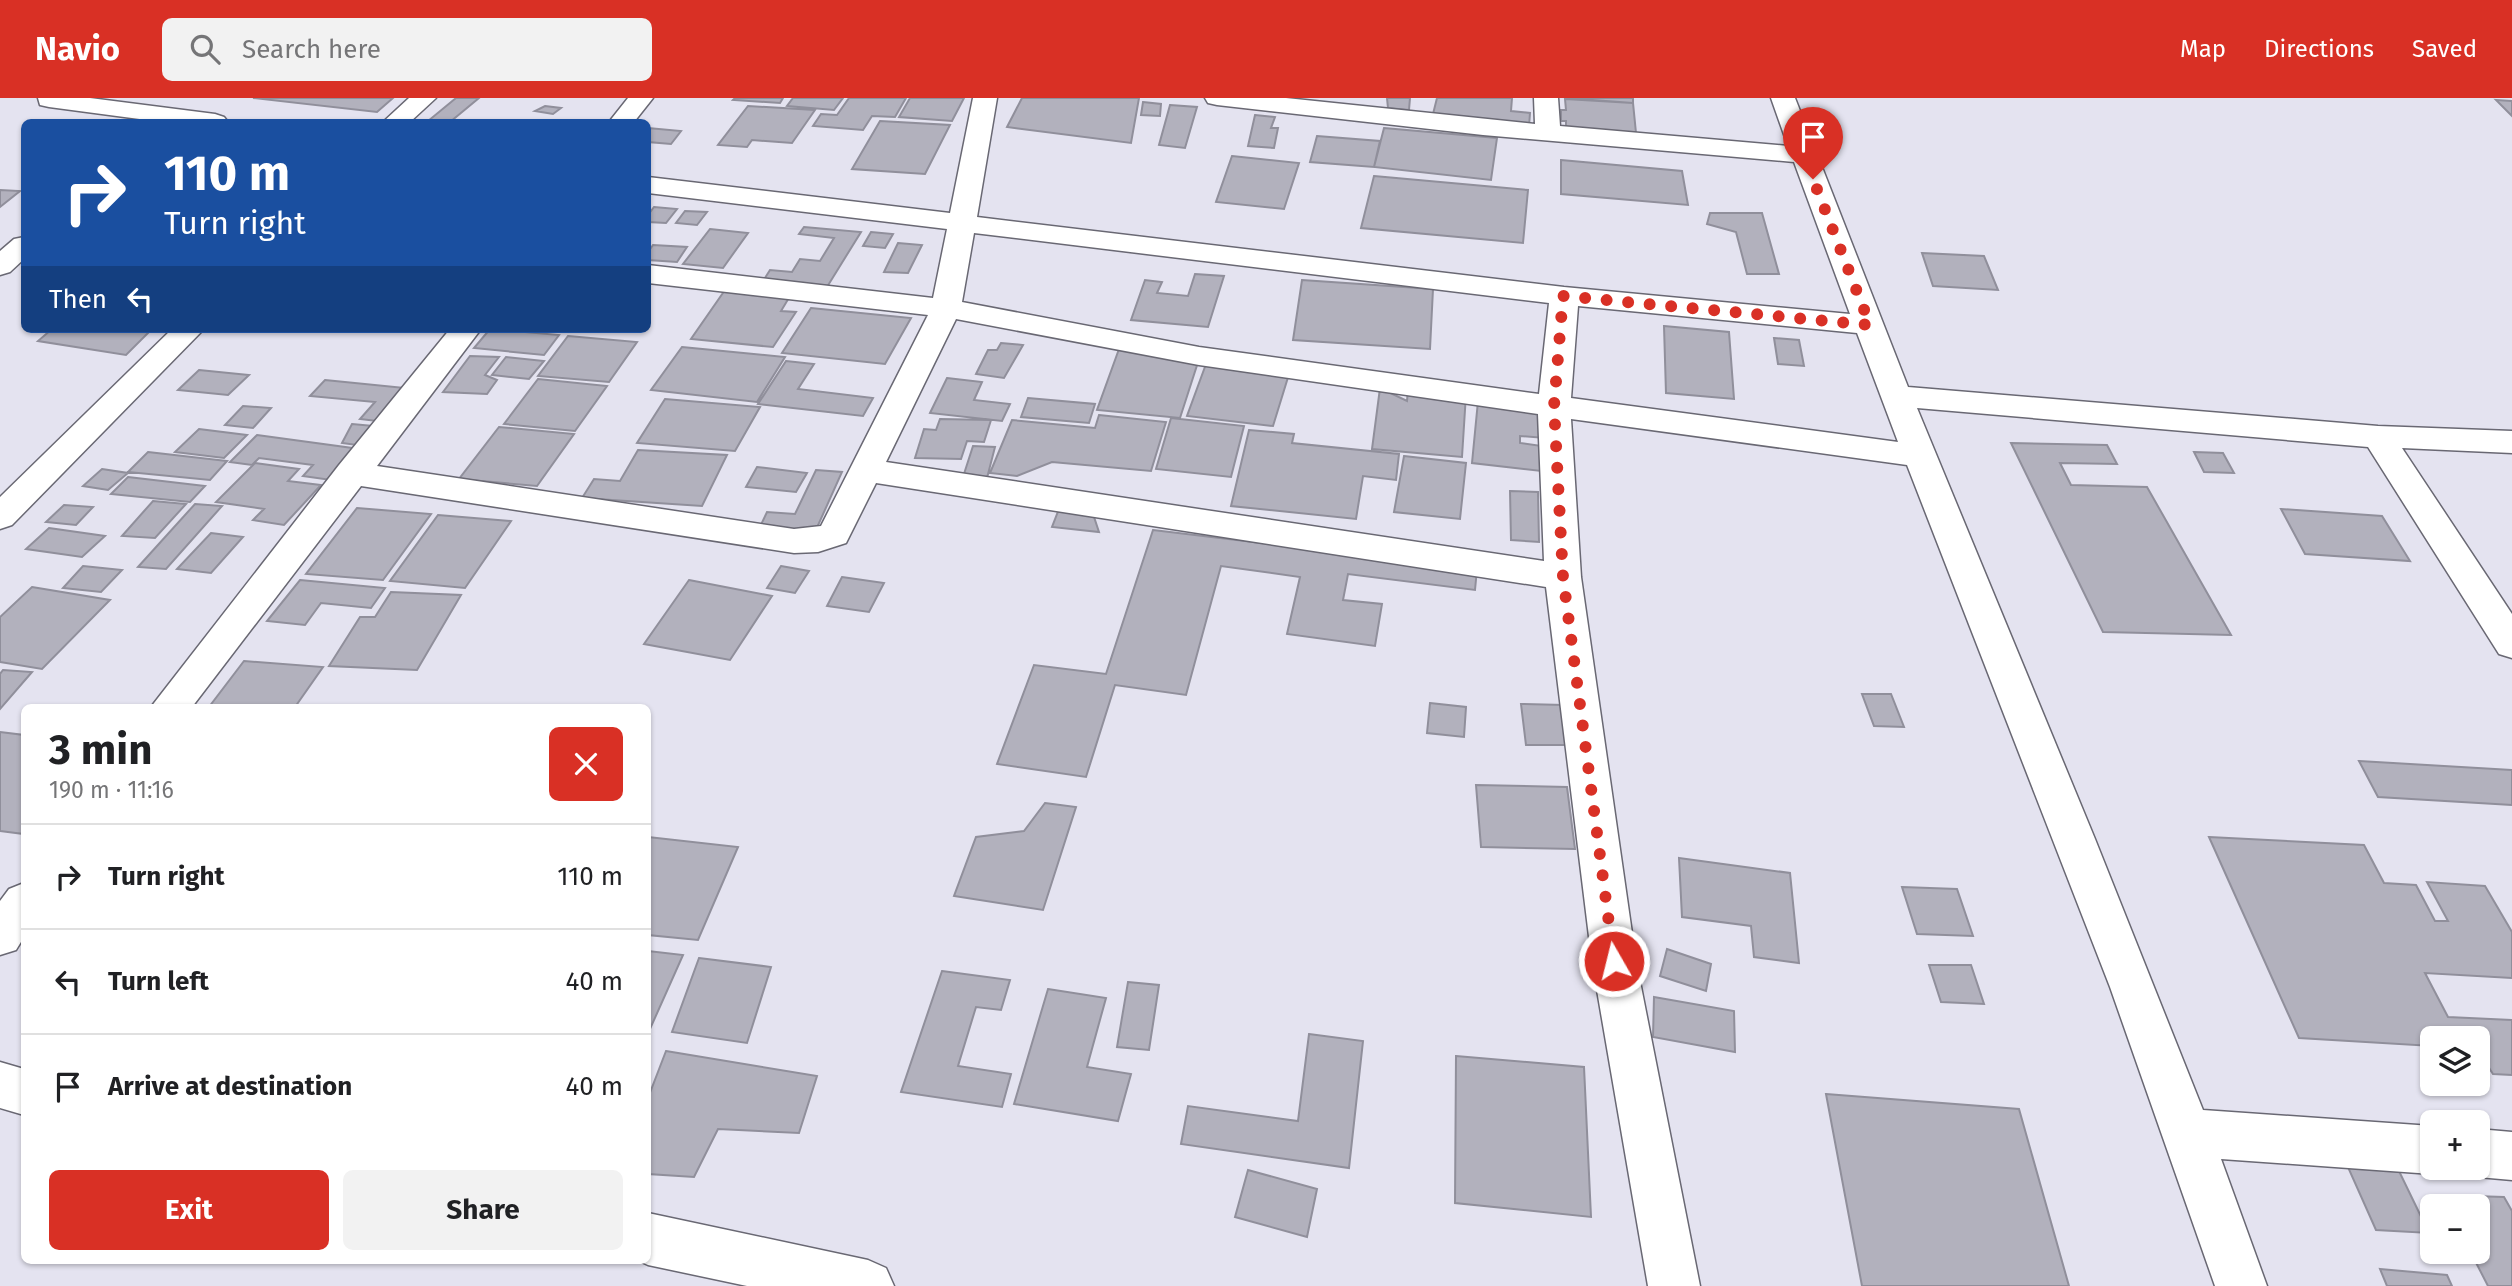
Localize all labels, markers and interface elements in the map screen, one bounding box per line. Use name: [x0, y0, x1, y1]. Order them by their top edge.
search box: [162, 18, 652, 81]
text: Navio: [35, 29, 120, 69]
icon: search: [186, 30, 224, 68]
text: Search here: [242, 34, 381, 65]
text: Map: [2180, 35, 2226, 63]
text: Directions: [2264, 35, 2374, 63]
text: Saved: [2412, 35, 2477, 63]
pin: [1783, 107, 1843, 179]
icon: arrive: [1794, 118, 1832, 156]
text: 110 m: [164, 144, 290, 203]
icon: right: [49, 147, 140, 238]
text: Turn right: [164, 204, 306, 242]
icon: left: [121, 280, 159, 318]
text: Then: [49, 284, 107, 315]
text: 3 min: [49, 725, 152, 775]
button: close: [549, 727, 623, 801]
text: 190 m · 11:16: [49, 776, 174, 804]
icon: right: [49, 858, 87, 896]
text: Turn right: [108, 861, 225, 892]
text: 110 m: [557, 861, 623, 892]
position arrow: [1577, 924, 1651, 998]
icon: left: [49, 963, 87, 1001]
text: Turn left: [108, 966, 209, 997]
text: 40 m: [565, 966, 623, 997]
map controls: [2420, 1026, 2490, 1264]
button: layers: [2420, 1026, 2490, 1096]
icon: arrive: [49, 1068, 87, 1106]
text: Arrive at destination: [108, 1071, 352, 1102]
text: 40 m: [565, 1071, 623, 1102]
button: +: [2420, 1110, 2490, 1180]
button: Exit: [49, 1170, 329, 1250]
button: Share: [343, 1170, 623, 1250]
button: −: [2420, 1194, 2490, 1264]

